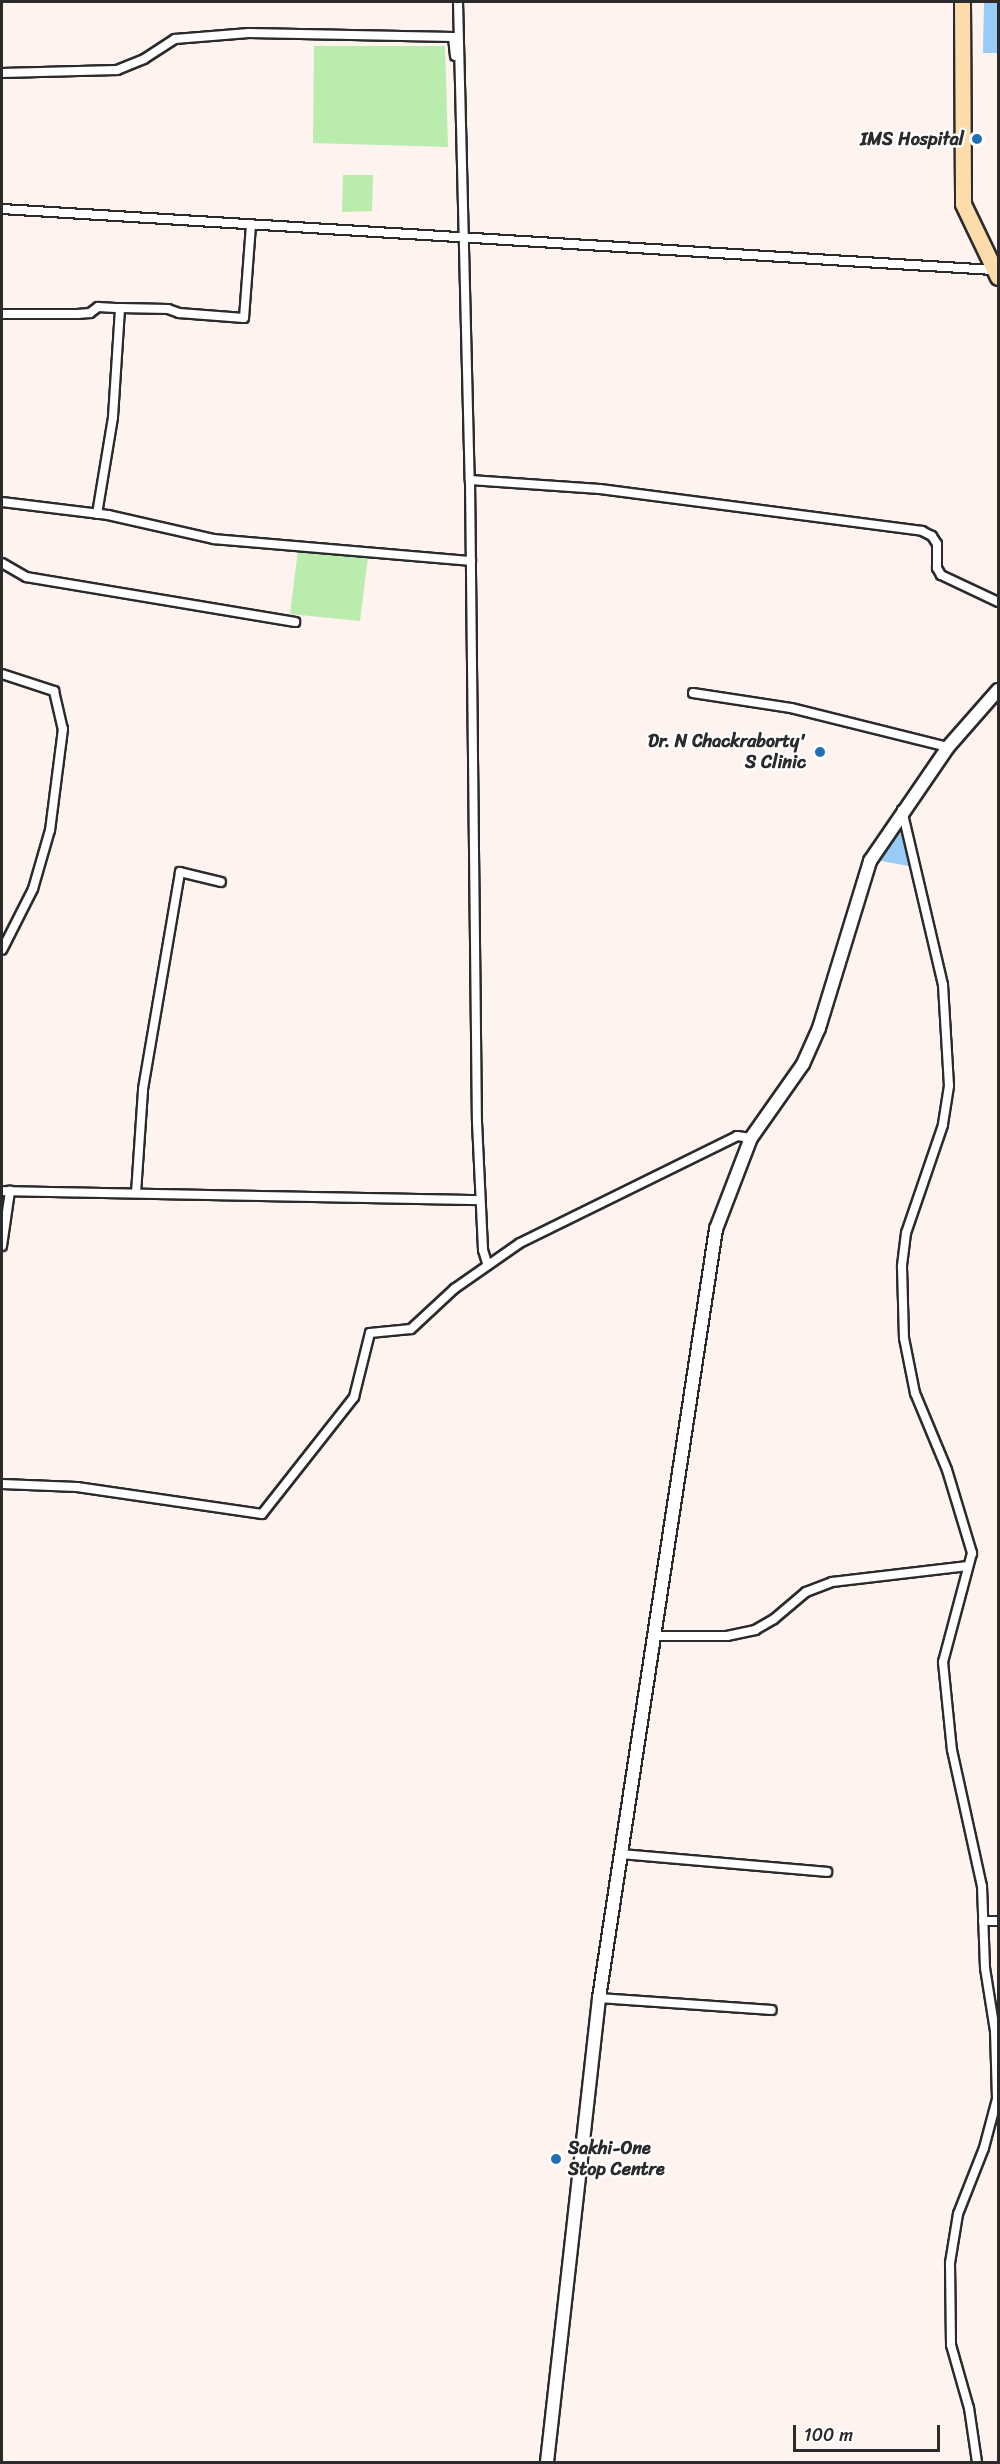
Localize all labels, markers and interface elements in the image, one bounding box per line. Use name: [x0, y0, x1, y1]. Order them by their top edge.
place label: IMS Hospital: [860, 128, 964, 150]
marker: IMS Hospital: [968, 130, 986, 148]
place label: Dr. N Chackraborty' S Clinic: [648, 731, 806, 774]
marker: Dr. N Chackraborty' S Clinic: [811, 743, 829, 761]
place label: Sakhi-One Stop Centre: [568, 2138, 665, 2180]
marker: Sakhi-One Stop Centre: [549, 2152, 563, 2166]
scale bar: [796, 2413, 943, 2451]
text: 100 m: [804, 2419, 853, 2451]

